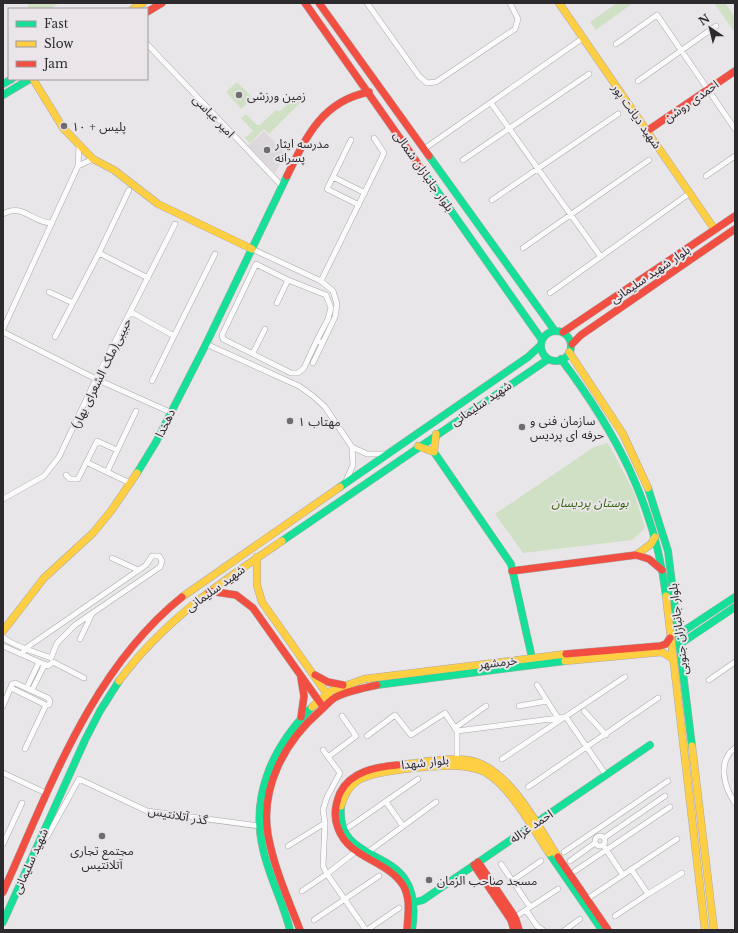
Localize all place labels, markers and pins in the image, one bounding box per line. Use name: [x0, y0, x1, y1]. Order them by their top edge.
place label: زمین ورزشی: [247, 88, 306, 103]
marker: زمین ورزشی: [234, 90, 244, 100]
place label: پلیس + ۱۰: [72, 119, 126, 135]
marker: پلیس + ۱۰: [59, 121, 69, 131]
place label: مدرسه ایثار پسرانه: [274, 136, 329, 166]
marker: مدرسه ایثار پسرانه: [262, 145, 272, 155]
place label: سازمان فنی و حرفه ای پردیس: [530, 413, 604, 443]
place label: مهتاب ۱: [298, 414, 341, 429]
marker: مهتاب ۱: [285, 416, 295, 426]
marker: سازمان فنی و حرفه ای پردیس: [517, 422, 527, 432]
marker: مجتمع تجاری آتلانتیس: [97, 831, 107, 841]
place label: مجتمع تجاری آتلانتیس: [70, 843, 134, 872]
place label: مسجد صاحب الزمان: [437, 873, 537, 888]
marker: مسجد صاحب الزمان: [424, 875, 434, 885]

